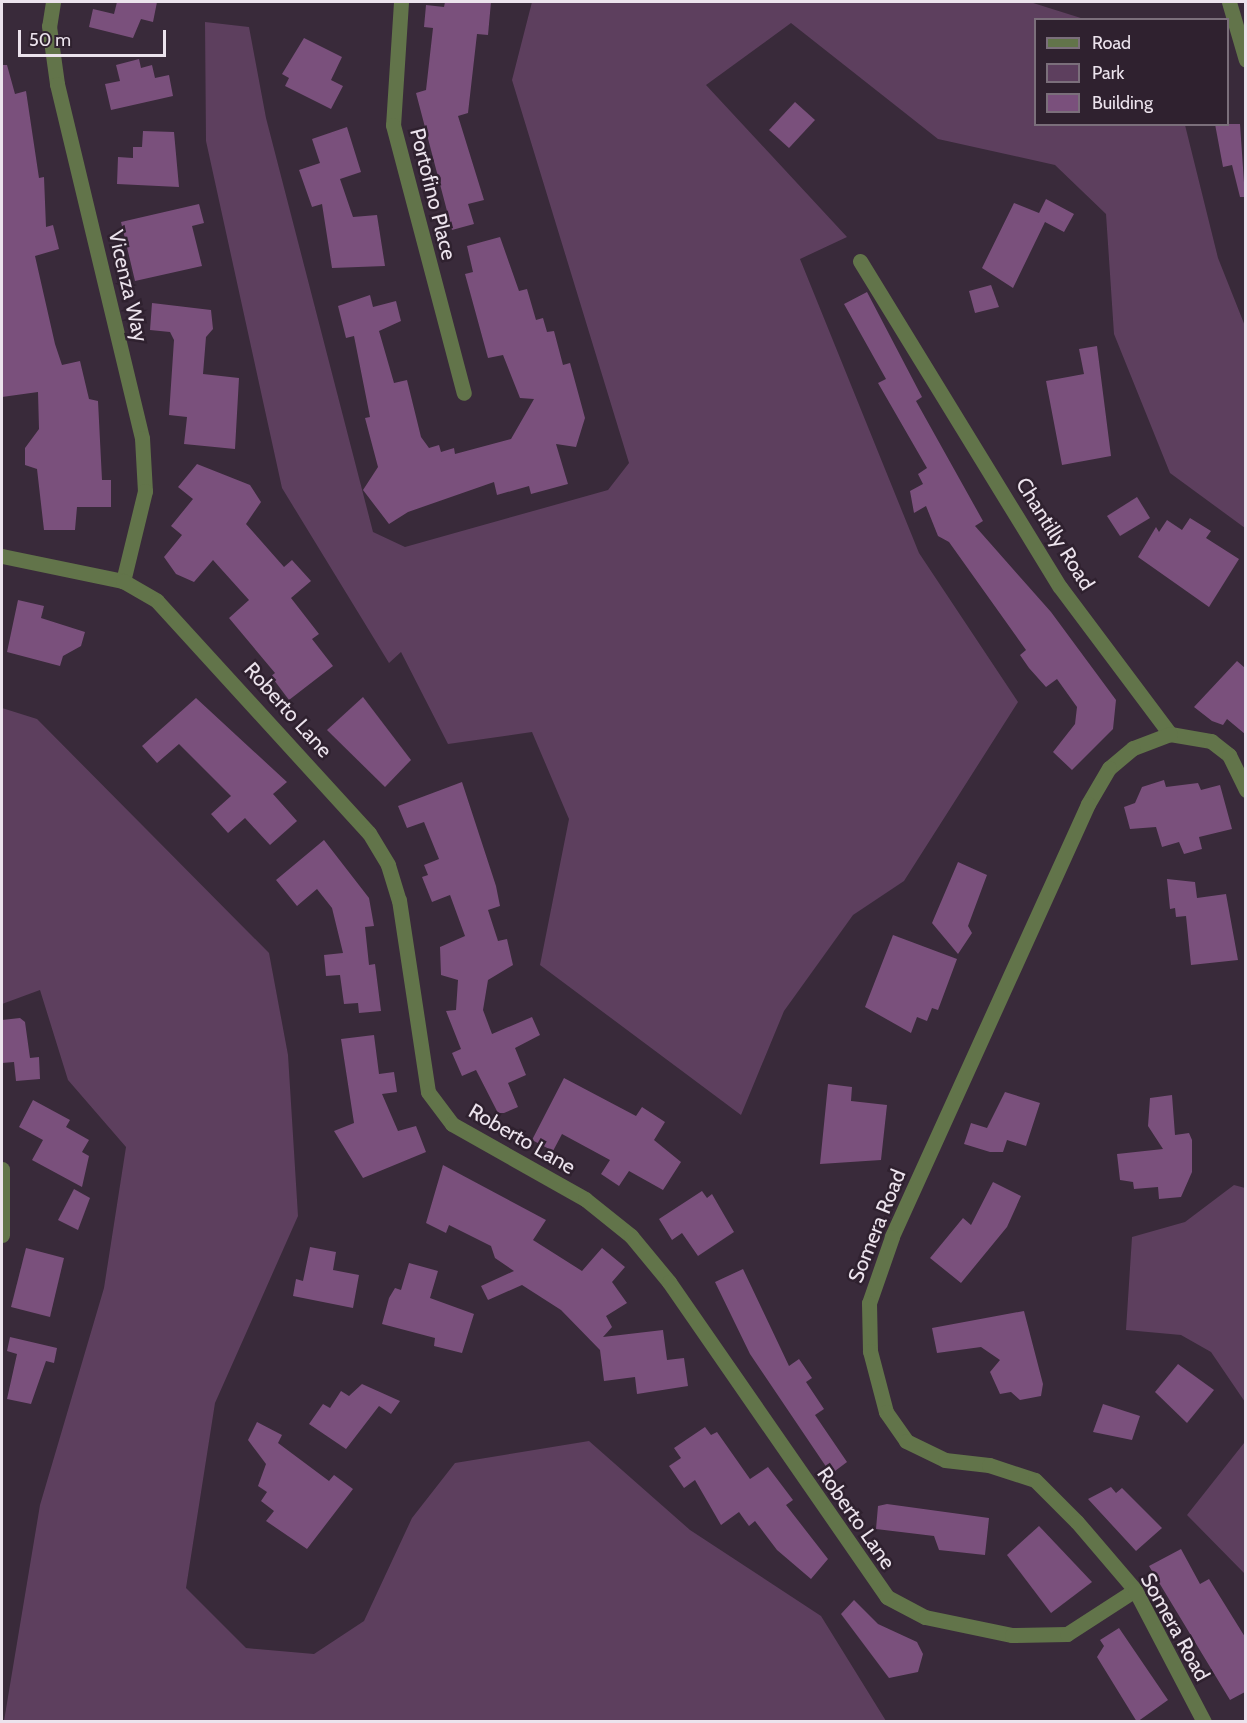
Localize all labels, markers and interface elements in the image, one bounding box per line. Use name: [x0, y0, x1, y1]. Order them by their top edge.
scale bar: [21, 18, 170, 56]
legend: [1034, 18, 1229, 126]
text: 50 m: [29, 29, 71, 51]
text: Road: [1092, 32, 1131, 54]
text: Park: [1092, 62, 1124, 84]
text: Building: [1092, 92, 1153, 114]
street label: Portofino Place: [404, 126, 462, 262]
street label: Vicenza Way: [103, 228, 153, 344]
street label: Chantilly Road: [1010, 473, 1100, 595]
street label: Roberto Lane: [239, 657, 337, 763]
street label: Roberto Lane: [464, 1098, 580, 1180]
street label: Somera Road: [843, 1166, 911, 1286]
street label: Roberto Lane: [811, 1462, 901, 1574]
street label: Somera Road: [1135, 1568, 1215, 1686]

